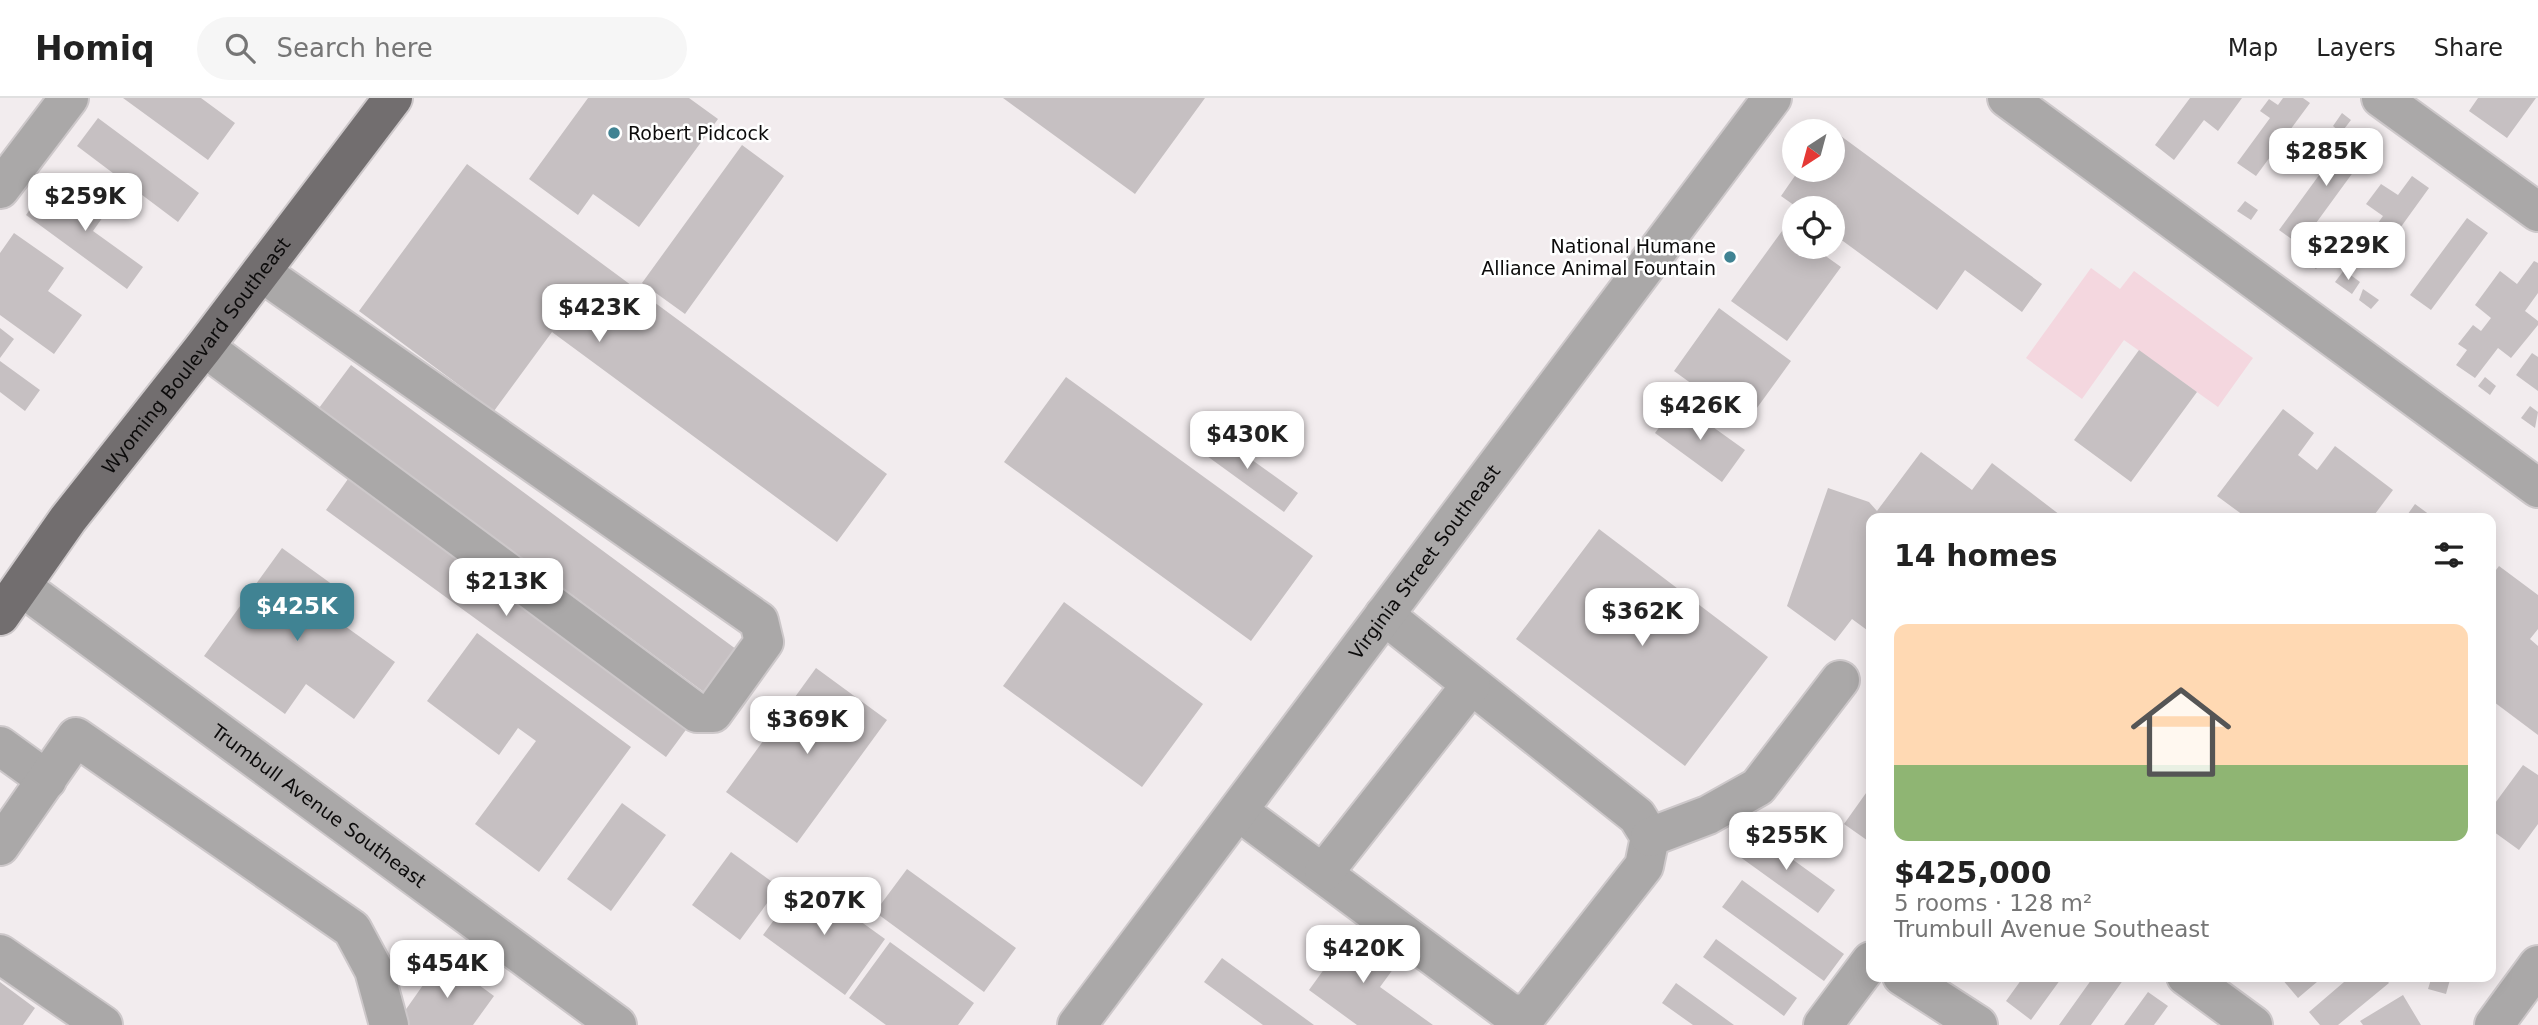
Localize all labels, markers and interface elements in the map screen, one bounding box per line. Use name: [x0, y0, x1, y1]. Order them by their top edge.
search box: [197, 17, 687, 80]
text: Homiq: [35, 29, 155, 68]
icon: search: [221, 29, 259, 67]
text: Search here: [277, 33, 433, 63]
text: Map: [2228, 34, 2278, 62]
text: Layers: [2316, 34, 2396, 62]
text: Share: [2434, 34, 2503, 62]
north arrow: [1782, 119, 1844, 182]
map controls: [1782, 119, 1845, 259]
place label: Robert Pidcock: [628, 122, 769, 144]
marker: Robert Pidcock: [606, 125, 622, 141]
pin: $285K: [2277, 129, 2375, 188]
text: $285K: [2285, 138, 2367, 164]
pin: $259K: [36, 174, 134, 233]
text: $259K: [44, 183, 126, 209]
button: locate: [1782, 196, 1845, 259]
pin: $229K: [2299, 222, 2397, 282]
text: $229K: [2307, 232, 2389, 258]
street label: Wyoming Boulevard Southeast: [97, 233, 294, 478]
place label: National Humane Alliance Animal Fountain: [1481, 235, 1716, 279]
marker: National Humane Alliance Animal Fountain: [1722, 249, 1738, 265]
pin: $423K: [550, 285, 648, 344]
text: $423K: [558, 294, 640, 320]
pin: $426K: [1651, 382, 1749, 442]
text: $426K: [1659, 392, 1741, 418]
pin: $430K: [1198, 412, 1296, 471]
text: $430K: [1206, 421, 1288, 447]
street label: Virginia Street Southeast: [1344, 460, 1504, 663]
icon: filters: [2430, 536, 2468, 574]
text: 14 homes: [1894, 538, 2058, 573]
pin: $213K: [457, 559, 555, 618]
text: $213K: [465, 568, 547, 594]
pin: $425K: [248, 584, 346, 643]
pin: $362K: [1593, 588, 1691, 648]
text: $425K: [256, 593, 338, 619]
text: $362K: [1601, 598, 1683, 624]
icon: home: [2118, 669, 2244, 795]
pin: $369K: [758, 696, 856, 756]
text: $369K: [766, 706, 848, 732]
street label: Trumbull Avenue Southeast: [207, 719, 431, 892]
pin: $255K: [1737, 812, 1835, 872]
text: $255K: [1745, 822, 1827, 848]
text: $425,000: [1894, 855, 2052, 890]
pin: $207K: [775, 878, 873, 937]
text: $207K: [783, 887, 865, 913]
text: 5 rooms · 128 m²: [1894, 890, 2092, 916]
text: Trumbull Avenue Southeast: [1894, 916, 2209, 942]
pin: $420K: [1314, 926, 1412, 985]
text: $420K: [1322, 935, 1404, 961]
pin: $454K: [398, 940, 496, 1000]
text: $454K: [406, 950, 488, 976]

